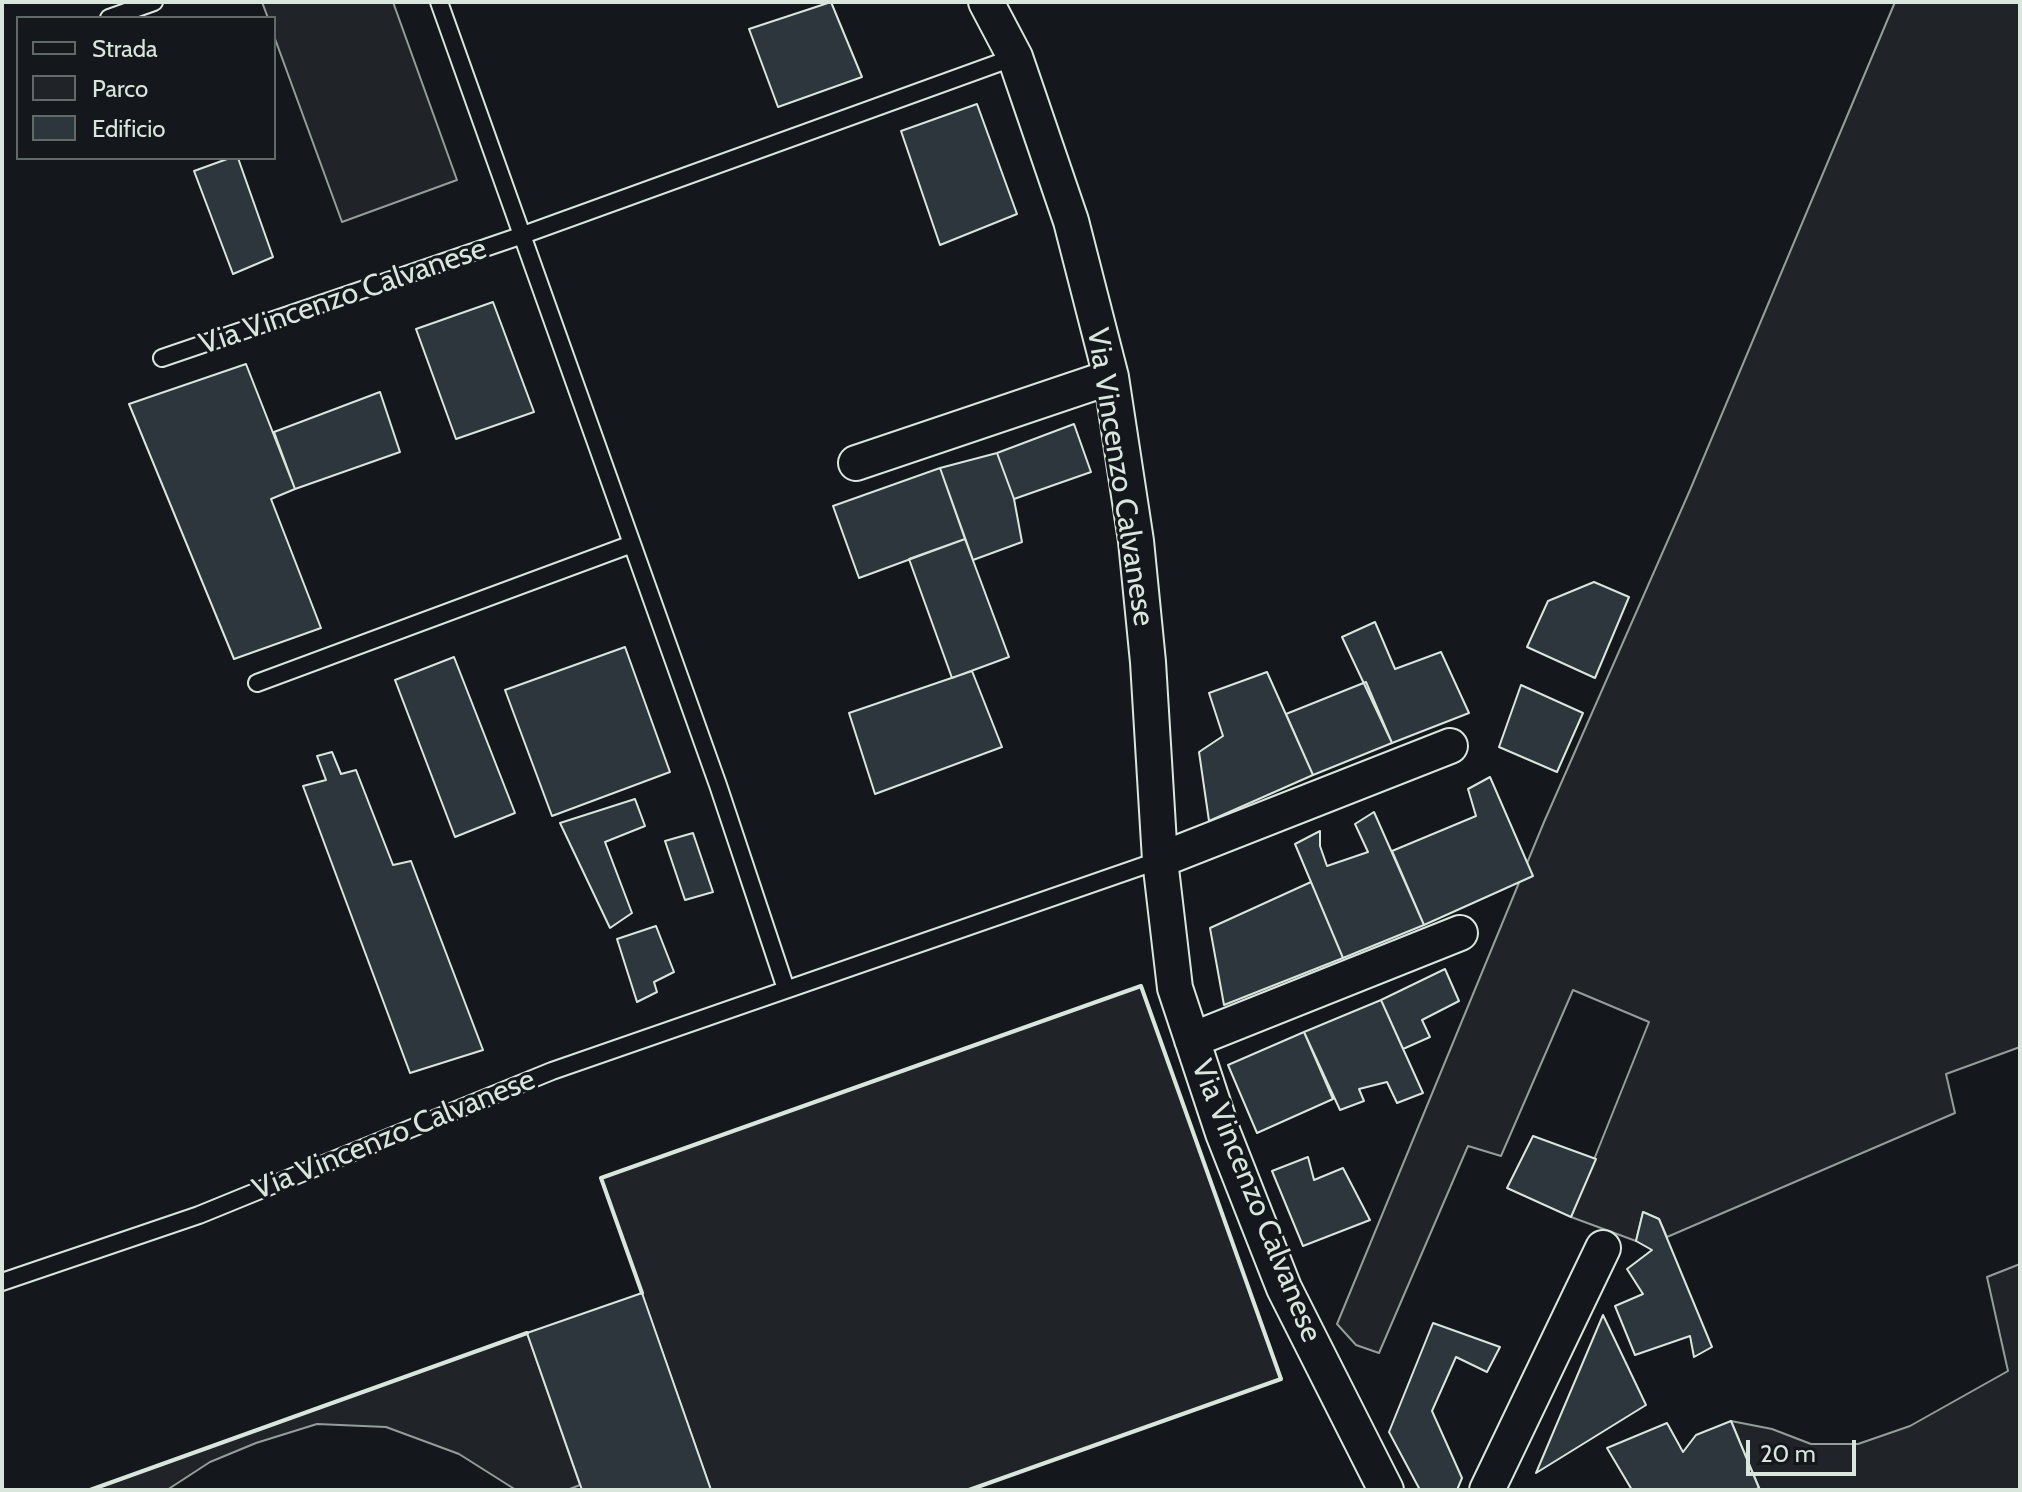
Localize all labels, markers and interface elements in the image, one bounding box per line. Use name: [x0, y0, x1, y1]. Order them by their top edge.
legend: [16, 16, 276, 160]
text: Strada: [92, 34, 158, 63]
text: Parco: [92, 74, 148, 103]
text: Edificio: [92, 114, 166, 143]
street label: Via Vincenzo Calvanese: [195, 231, 491, 363]
street label: Via Vincenzo Calvanese: [1079, 325, 1161, 629]
street label: Via Vincenzo Calvanese: [1183, 1055, 1329, 1347]
street label: Via Vincenzo Calvanese: [248, 1062, 540, 1208]
scale bar: [1750, 1424, 1860, 1474]
text: 20 m: [1760, 1439, 1816, 1468]

